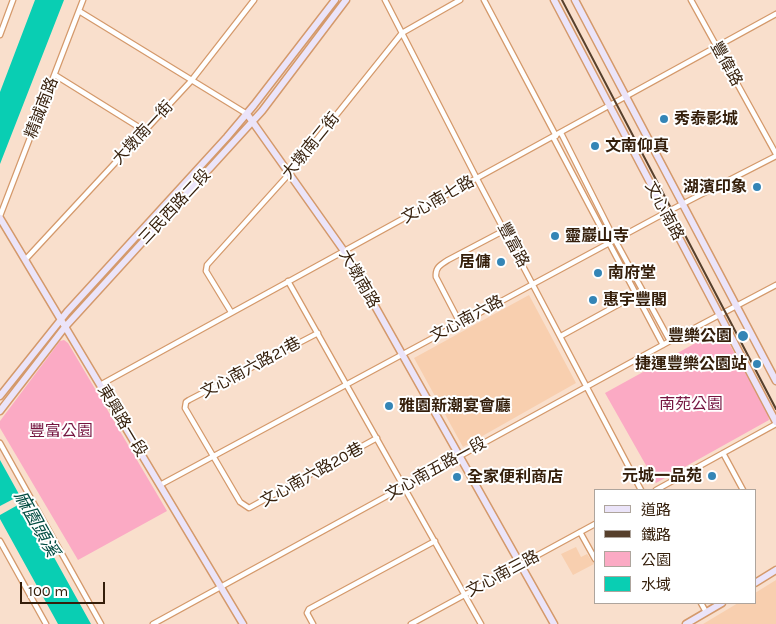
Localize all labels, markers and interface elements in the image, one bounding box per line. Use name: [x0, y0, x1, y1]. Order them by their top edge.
street label: 豐偉路: [706, 38, 746, 90]
street label: 精誠南路: [22, 75, 62, 141]
street label: 大墩南一街: [109, 97, 177, 169]
street label: 大墩南二街: [278, 109, 344, 183]
place label: 秀泰影城: [674, 109, 738, 129]
marker: 秀泰影城: [658, 113, 670, 125]
place label: 文南仰真: [605, 136, 669, 156]
marker: 文南仰真: [589, 140, 601, 152]
street label: 三民西路二段: [135, 165, 215, 249]
street label: 文心南七路: [398, 172, 478, 228]
place label: 湖濱印象: [683, 177, 747, 197]
street label: 文心南路: [641, 178, 687, 244]
marker: 湖濱印象: [751, 181, 763, 193]
street label: 豐富路: [493, 219, 533, 271]
place label: 靈巖山寺: [565, 226, 629, 246]
marker: 靈巖山寺: [549, 230, 561, 242]
street label: 大墩南路: [335, 246, 383, 312]
place label: 居傭: [459, 252, 491, 272]
marker: 居傭: [495, 256, 507, 268]
place label: 南府堂: [608, 263, 656, 283]
marker: 南府堂: [592, 267, 604, 279]
place label: 惠宇豐閣: [603, 290, 667, 310]
street label: 文心南六路: [427, 292, 507, 346]
marker: 惠宇豐閣: [587, 294, 599, 306]
place label: 豐樂公園: [668, 326, 732, 346]
marker: 豐樂公園: [736, 329, 750, 343]
street label: 文心南六路21巷: [198, 334, 304, 402]
place label: 捷運豐樂公園站: [635, 354, 747, 374]
marker: 捷運豐樂公園站: [751, 358, 763, 370]
street label: 東興路一段: [93, 382, 151, 460]
park label: 南苑公園: [659, 394, 723, 414]
place label: 雅園新潮宴會廳: [399, 396, 511, 416]
marker: 雅園新潮宴會廳: [383, 400, 395, 412]
park label: 豐富公園: [29, 421, 93, 441]
street label: 文心南五路一段: [382, 433, 490, 505]
street label: 文心南六路20巷: [257, 439, 367, 511]
place label: 元城一品苑: [622, 466, 702, 486]
place label: 全家便利商店: [467, 467, 563, 487]
marker: 元城一品苑: [706, 470, 718, 482]
marker: 全家便利商店: [451, 471, 463, 483]
water label: 麻園頭溪: [9, 487, 63, 561]
legend: [594, 489, 756, 604]
text: 道路: [641, 501, 671, 519]
text: 鐵路: [641, 526, 671, 544]
street label: 文心南三路: [463, 547, 543, 601]
text: 公園: [641, 551, 671, 569]
scale bar: [22, 572, 108, 604]
text: 水域: [641, 576, 671, 594]
text: 100 m: [28, 582, 68, 600]

